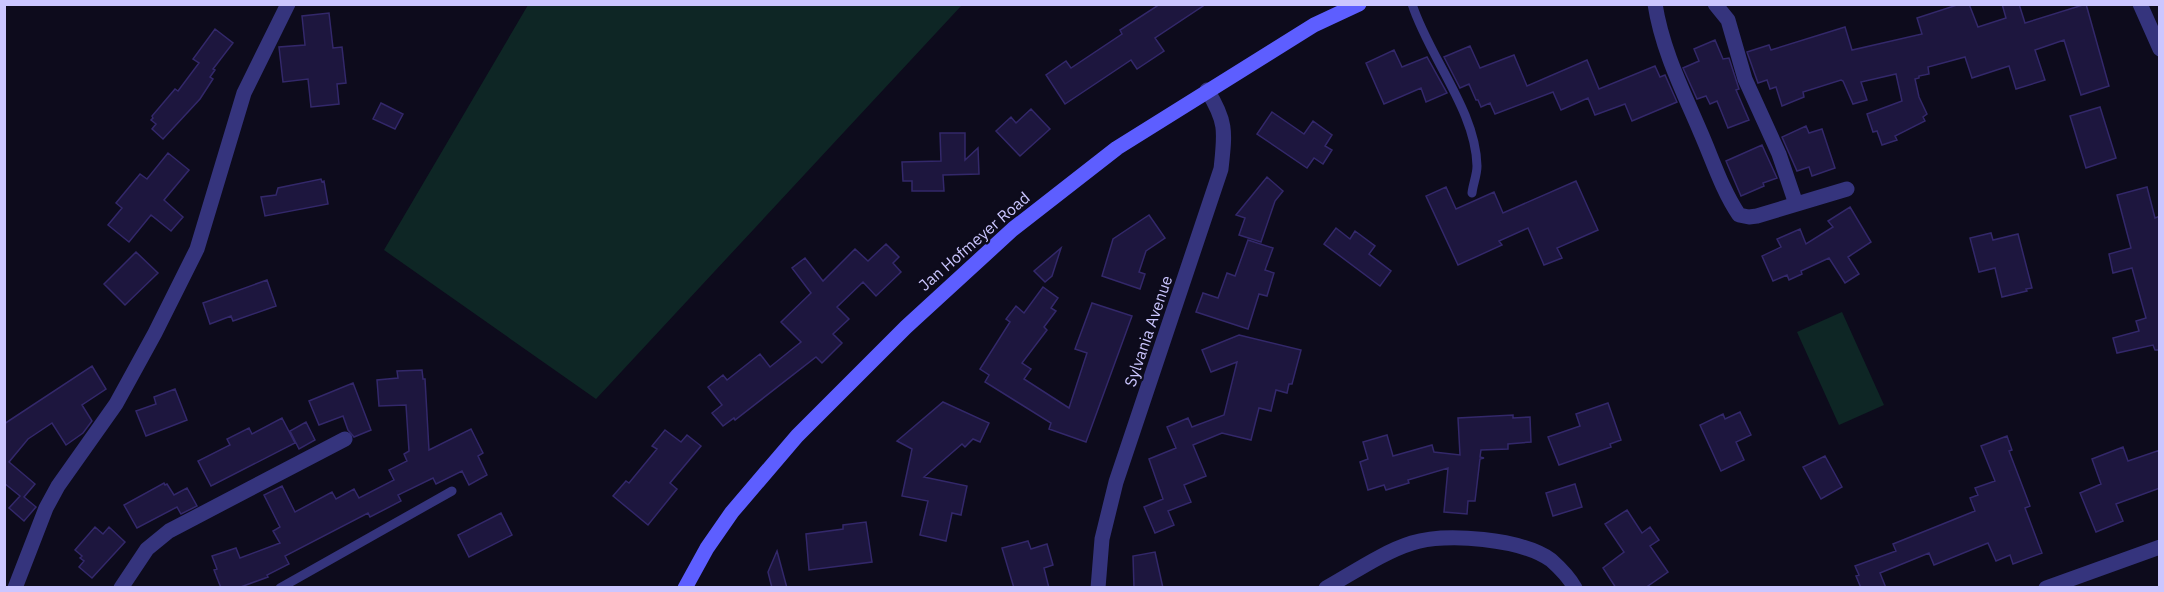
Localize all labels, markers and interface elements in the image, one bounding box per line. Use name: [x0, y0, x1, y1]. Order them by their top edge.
street label: Jan Hofmeyer Road: [914, 187, 1034, 295]
street label: Sylvania Avenue: [1120, 272, 1177, 389]

